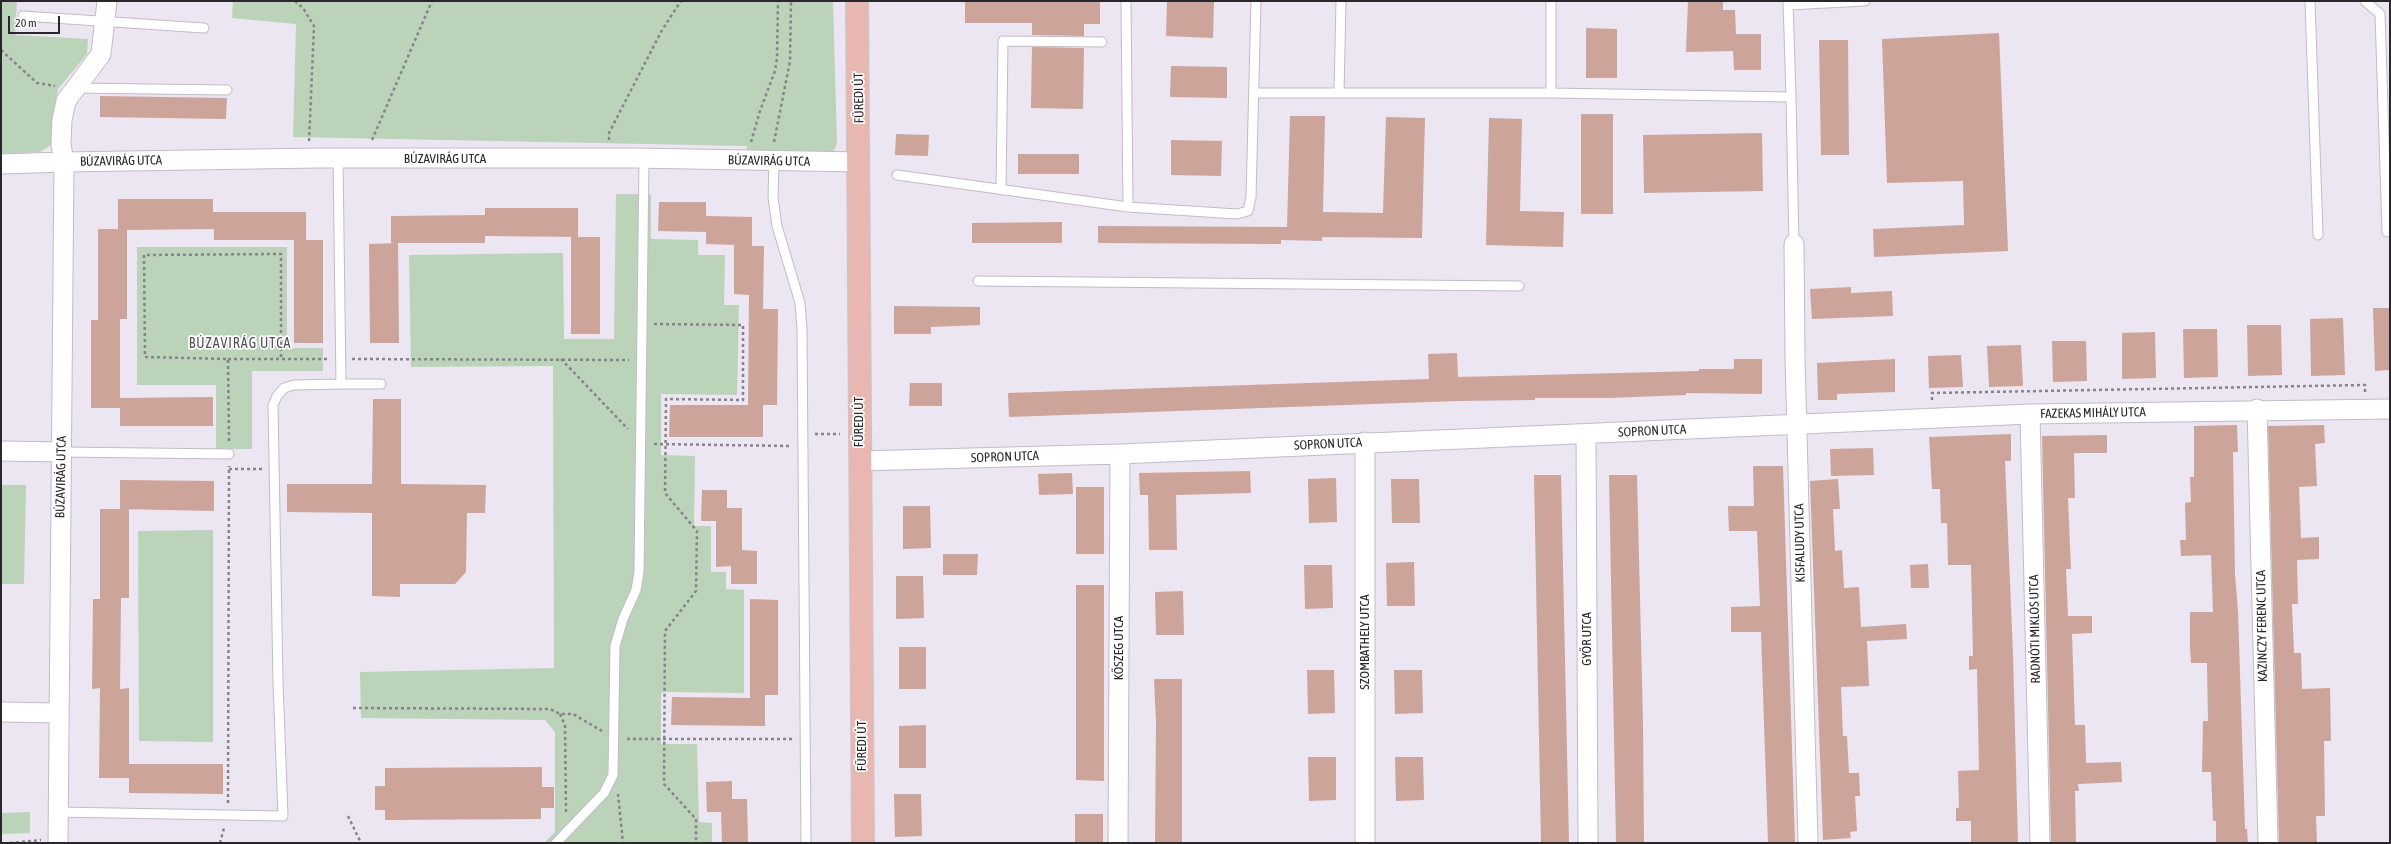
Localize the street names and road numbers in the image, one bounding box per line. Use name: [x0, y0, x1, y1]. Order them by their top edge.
street label: FÜREDI ÚT: [851, 73, 867, 123]
street label: BÚZAVIRÁG UTCA: [404, 151, 486, 167]
street label: BÚZAVIRÁG UTCA: [80, 152, 162, 170]
street label: BÚZAVIRÁG UTCA: [728, 152, 810, 170]
street label: FÜREDI ÚT: [851, 397, 867, 447]
street label: FAZEKAS MIHÁLY UTCA: [2040, 404, 2146, 422]
street label: SOPRON UTCA: [1618, 421, 1686, 441]
street label: SOPRON UTCA: [1294, 434, 1362, 454]
street label: BÚZAVIRÁG UTCA: [52, 436, 70, 518]
street label: SOPRON UTCA: [971, 448, 1039, 466]
street label: KISFALUDY UTCA: [1792, 503, 1808, 583]
street label: KAZINCZY FERENC UTCA: [2253, 570, 2271, 682]
street label: RADNÓTI MIKLÓS UTCA: [2026, 574, 2044, 684]
street label: SZOMBATHELY UTCA: [1357, 594, 1373, 690]
street label: GYŐR UTCA: [1579, 612, 1595, 666]
street label: KŐSZEG UTCA: [1111, 616, 1127, 680]
street label: FÜREDI ÚT: [854, 721, 870, 771]

